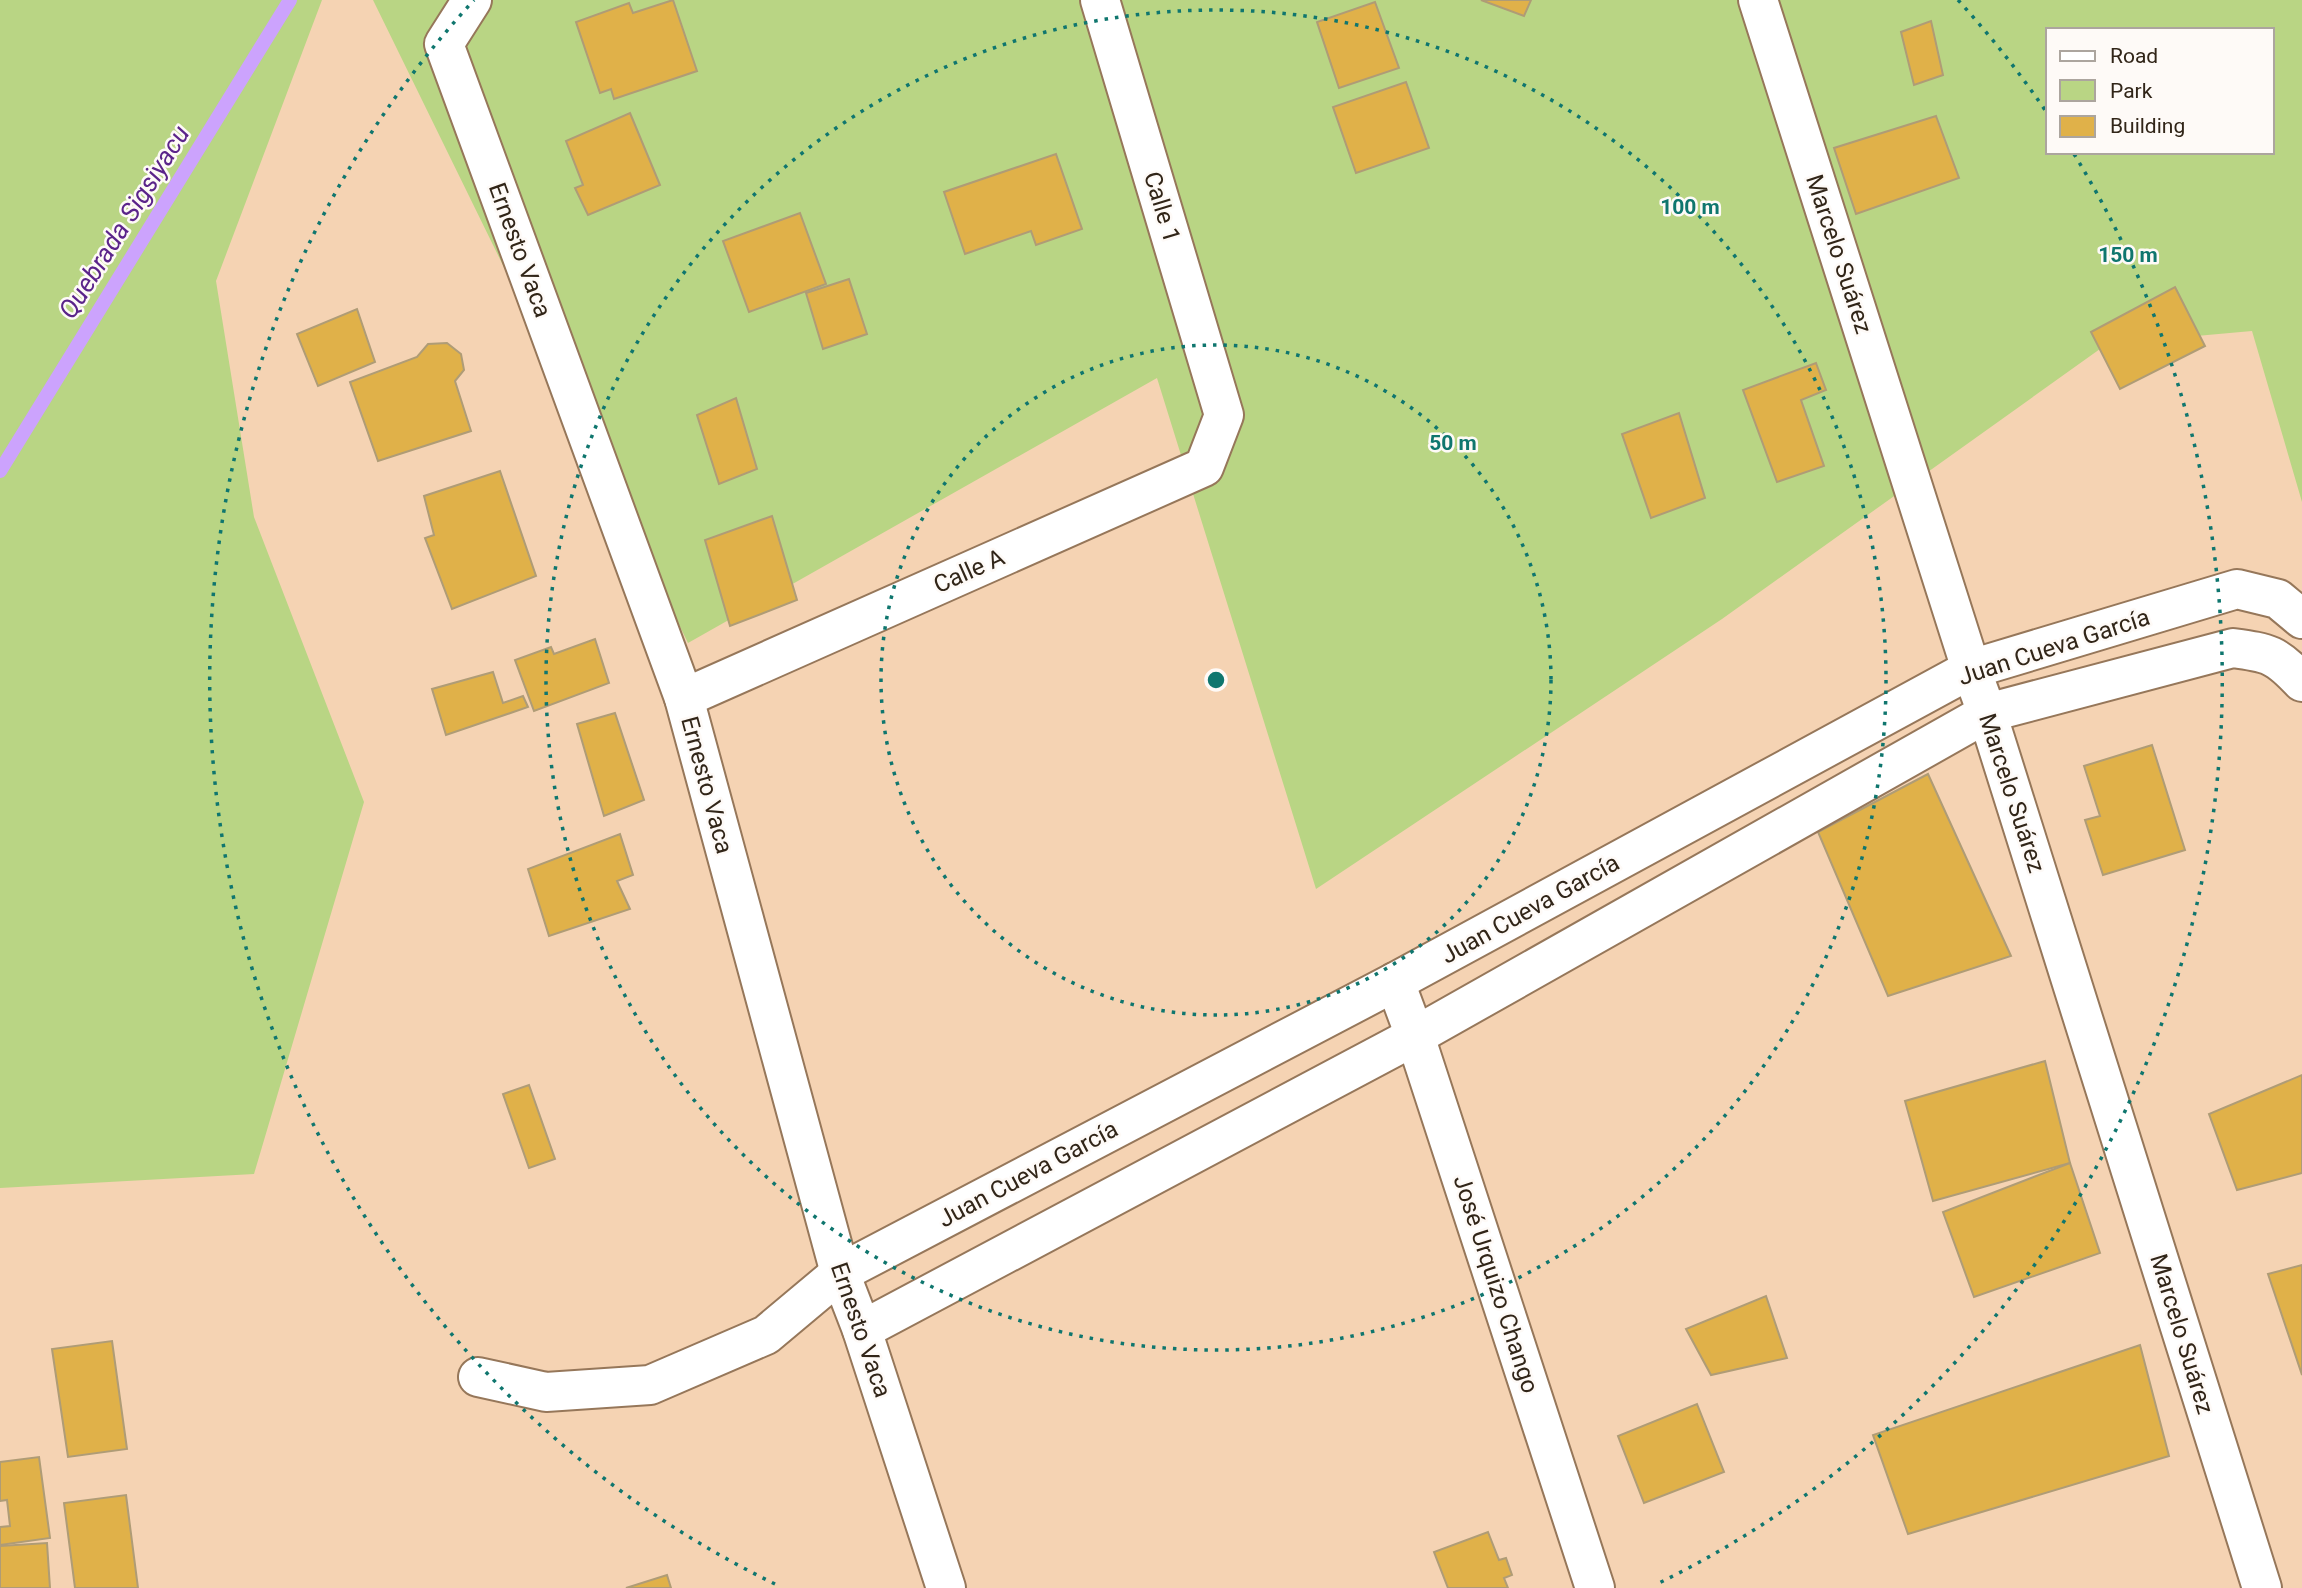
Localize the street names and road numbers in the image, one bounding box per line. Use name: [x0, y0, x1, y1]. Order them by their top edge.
street label: Calle 1: [1138, 168, 1186, 246]
street label: Marcelo Suárez: [1800, 171, 1878, 337]
street label: Ernesto Vaca: [483, 179, 557, 321]
street label: Calle A: [929, 543, 1009, 599]
street label: Juan Cueva García: [1955, 603, 2153, 691]
street label: Marcelo Suárez: [1973, 710, 2051, 876]
street label: Ernesto Vaca: [675, 713, 739, 857]
street label: Juan Cueva García: [1436, 848, 1624, 970]
street label: Juan Cueva García: [933, 1115, 1123, 1233]
street label: José Urquizo Chango: [1447, 1171, 1545, 1397]
street label: Marcelo Suárez: [2144, 1251, 2220, 1417]
street label: Ernesto Vaca: [825, 1259, 897, 1401]

